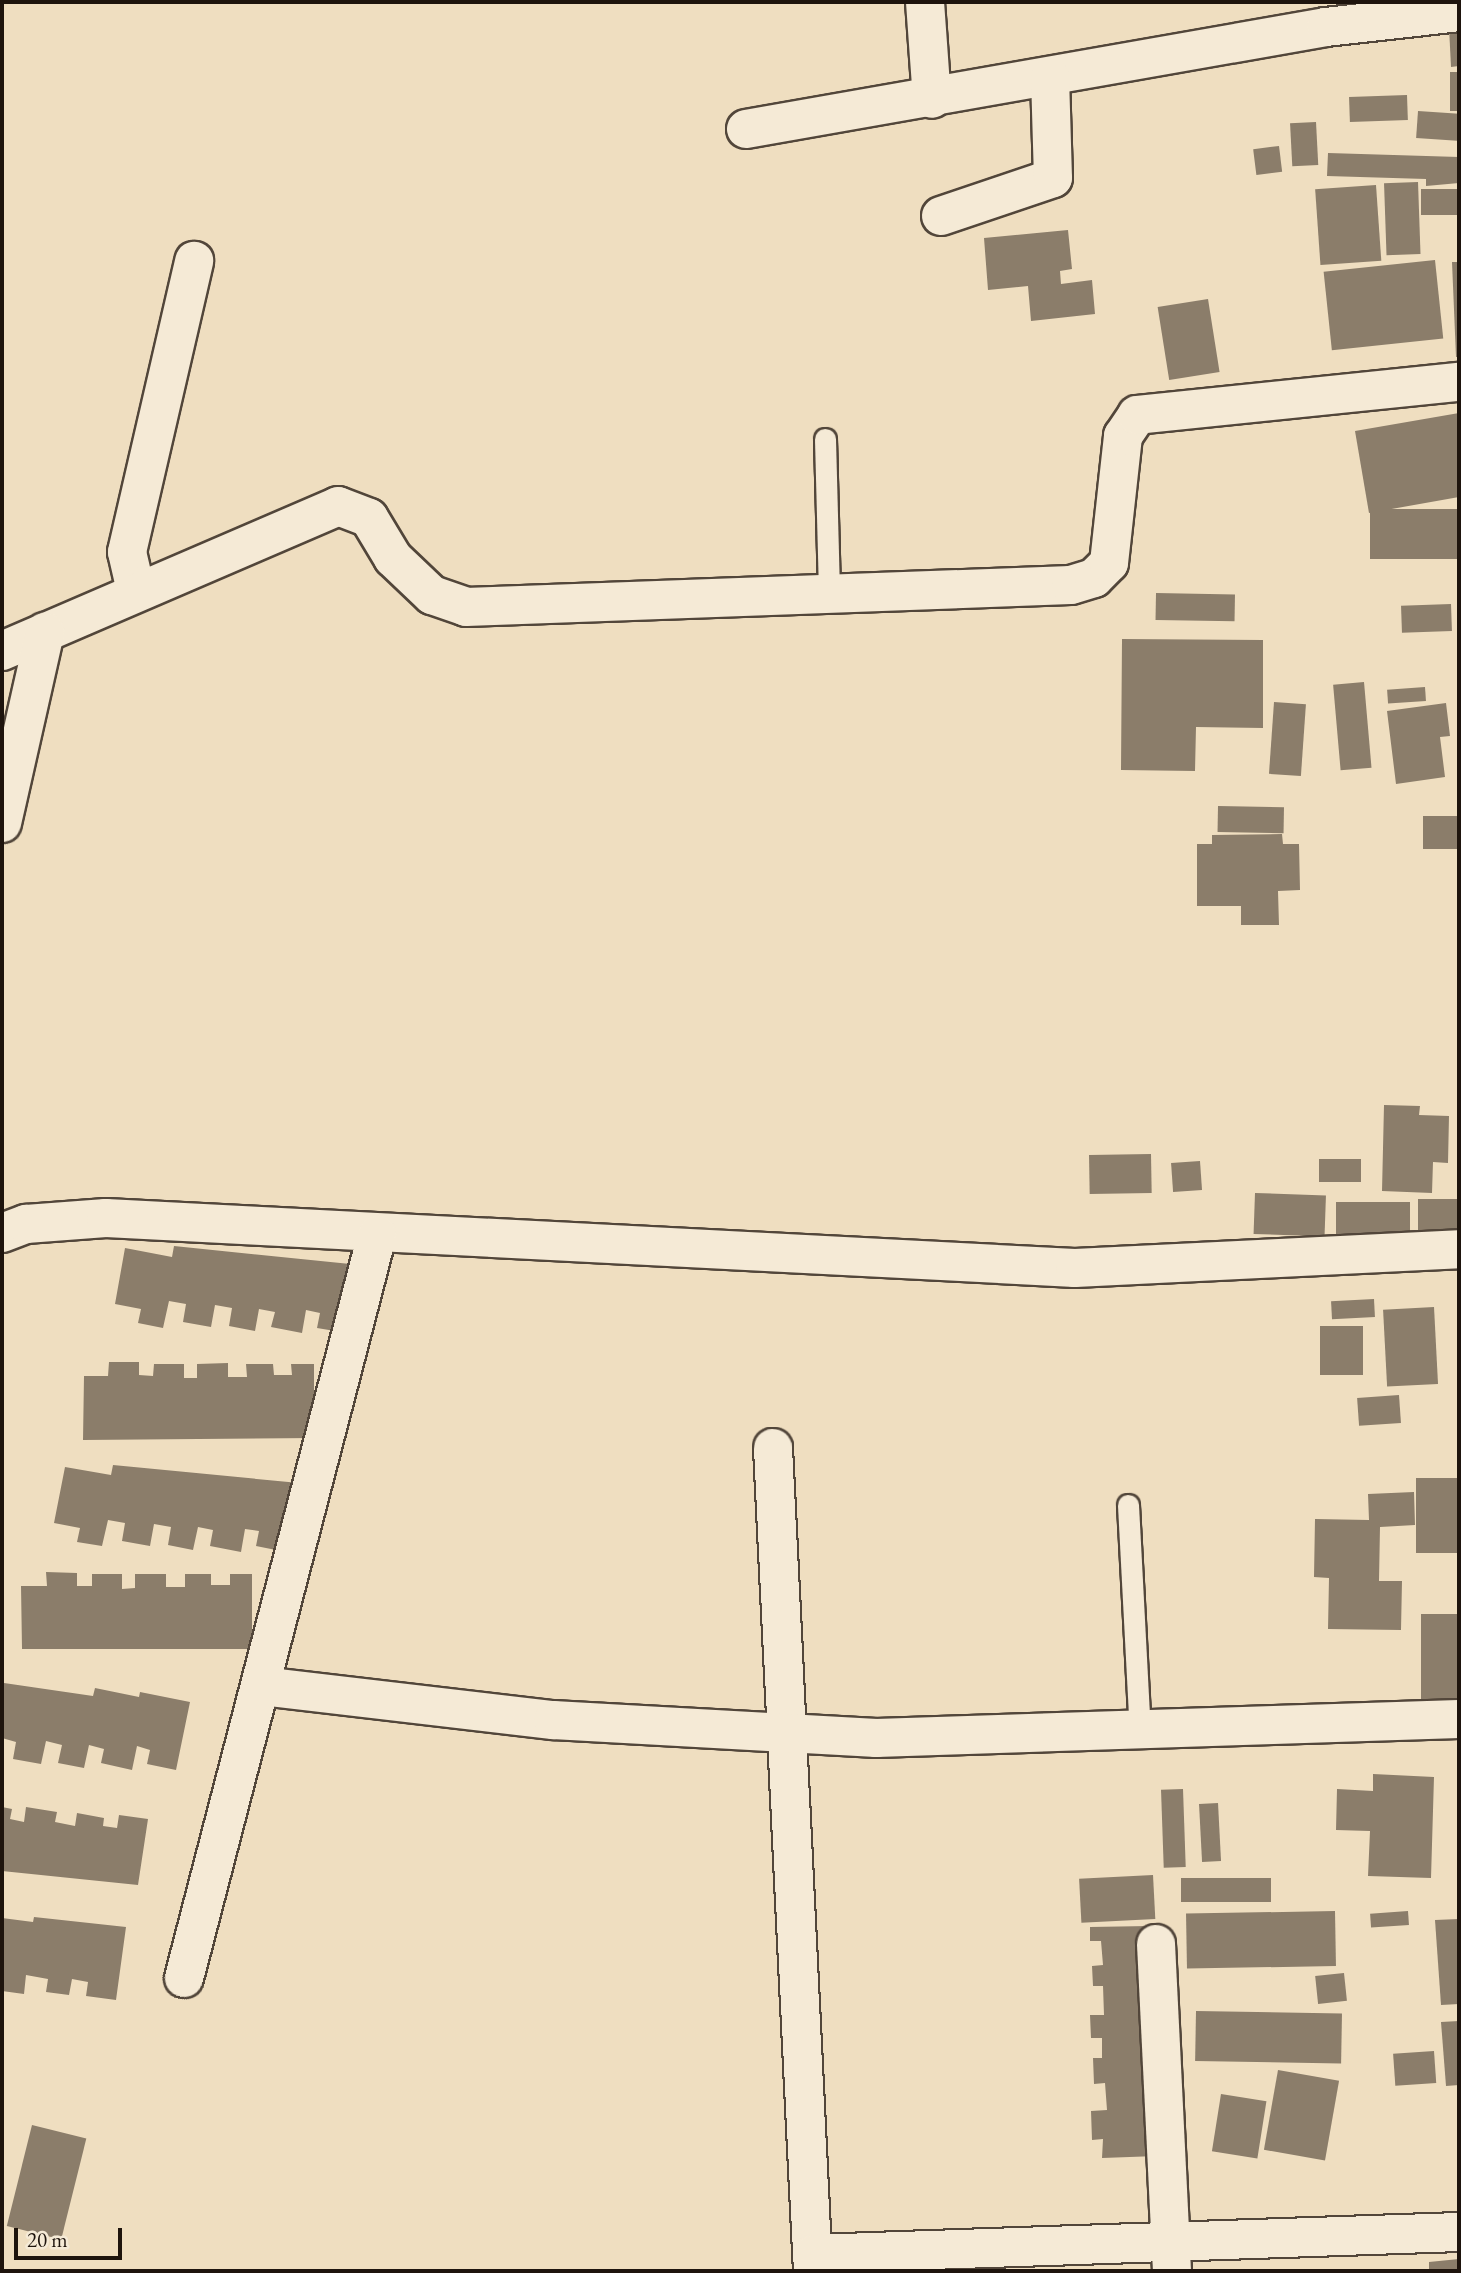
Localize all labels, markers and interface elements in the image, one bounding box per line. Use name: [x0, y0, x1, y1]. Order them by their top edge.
scale bar: [18, 2214, 126, 2258]
text: 20 m: [27, 2226, 68, 2253]

